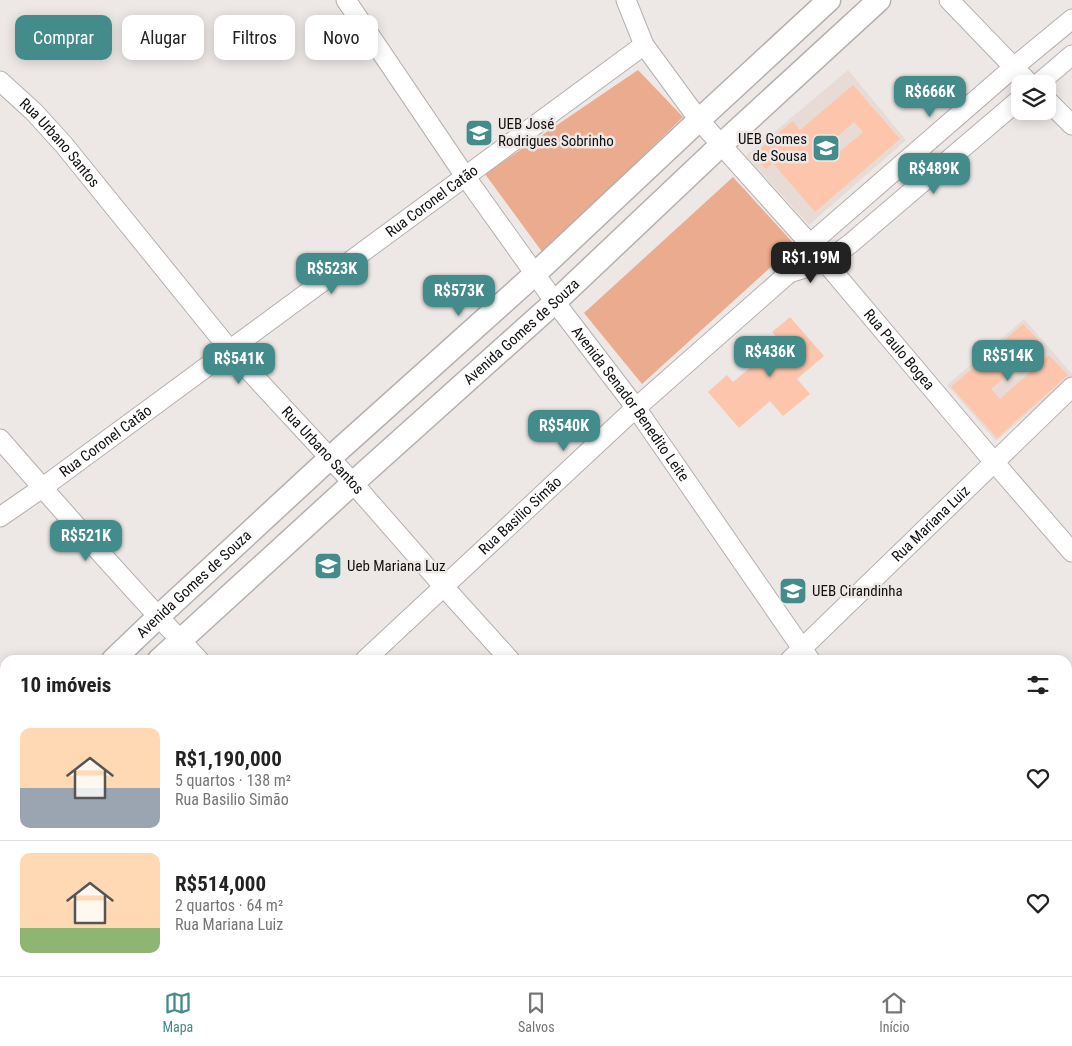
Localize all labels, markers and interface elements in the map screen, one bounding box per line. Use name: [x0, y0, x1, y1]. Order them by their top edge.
chip: Comprar: [15, 15, 112, 60]
chip: Alugar: [122, 15, 204, 60]
chip: Filtros: [214, 15, 295, 60]
chip: Novo: [305, 15, 378, 60]
map controls: [1011, 75, 1056, 120]
button: layers: [1011, 75, 1056, 120]
pin: R$666K: [889, 76, 971, 118]
text: R$666K: [905, 82, 955, 101]
street label: Rua Urbano Santos: [16, 94, 104, 191]
place label: UEB José Rodrigues Sobrinho: [498, 115, 614, 150]
school or university icon: UEB José Rodrigues Sobrinho: [464, 118, 494, 148]
place label: UEB Gomes de Sousa: [738, 130, 807, 165]
school or university icon: UEB Gomes de Sousa: [811, 133, 841, 163]
pin: R$489K: [893, 152, 975, 195]
text: R$489K: [909, 159, 959, 178]
street label: Rua Coronel Catão: [382, 161, 481, 241]
pin: R$1.19M: [765, 242, 857, 284]
text: R$1.19M: [782, 248, 840, 267]
pin: R$523K: [291, 252, 373, 295]
text: R$523K: [307, 259, 357, 278]
pin: R$573K: [418, 274, 500, 317]
street label: Avenida Gomes de Souza: [460, 275, 583, 389]
text: R$573K: [434, 281, 484, 300]
street label: Rua Paulo Bogea: [860, 305, 938, 394]
street label: Avenida Senador Benedito Leite: [568, 323, 693, 485]
pin: R$436K: [729, 336, 811, 378]
pin: R$514K: [967, 340, 1049, 382]
pin: R$541K: [198, 342, 280, 385]
text: R$436K: [745, 342, 795, 361]
text: R$514K: [983, 346, 1033, 365]
text: R$541K: [214, 349, 264, 368]
street label: Rua Coronel Catão: [56, 401, 155, 481]
street label: Rua Urbano Santos: [278, 403, 368, 498]
pin: R$540K: [523, 410, 605, 452]
text: R$540K: [539, 416, 589, 435]
street label: Rua Basilio Simão: [475, 473, 565, 558]
street label: Rua Mariana Luiz: [888, 482, 974, 565]
pin: R$521K: [45, 520, 127, 562]
text: R$521K: [61, 526, 111, 545]
street label: Avenida Gomes de Souza: [133, 526, 255, 642]
school or university icon: Ueb Mariana Luz: [313, 551, 343, 581]
place label: Ueb Mariana Luz: [347, 557, 446, 575]
school or university icon: UEB Cirandinha: [778, 576, 808, 606]
place label: UEB Cirandinha: [812, 582, 903, 600]
icon: filters: [1024, 671, 1052, 699]
text: 10 imóveis: [20, 673, 111, 697]
text: R$1,190,000: [175, 747, 282, 771]
icon: home: [60, 748, 120, 808]
icon: heart: [1024, 764, 1052, 792]
text: 5 quartos · 138 m²: [175, 771, 291, 790]
text: Rua Basilio Simão: [175, 790, 289, 809]
text: R$514,000: [175, 872, 266, 896]
icon: home: [60, 873, 120, 933]
icon: heart: [1024, 889, 1052, 917]
text: 2 quartos · 64 m²: [175, 896, 283, 915]
text: Rua Mariana Luiz: [175, 915, 283, 934]
tab: Mapa: [162, 989, 193, 1035]
tab: Salvos: [518, 989, 555, 1035]
tab: Início: [879, 989, 910, 1035]

